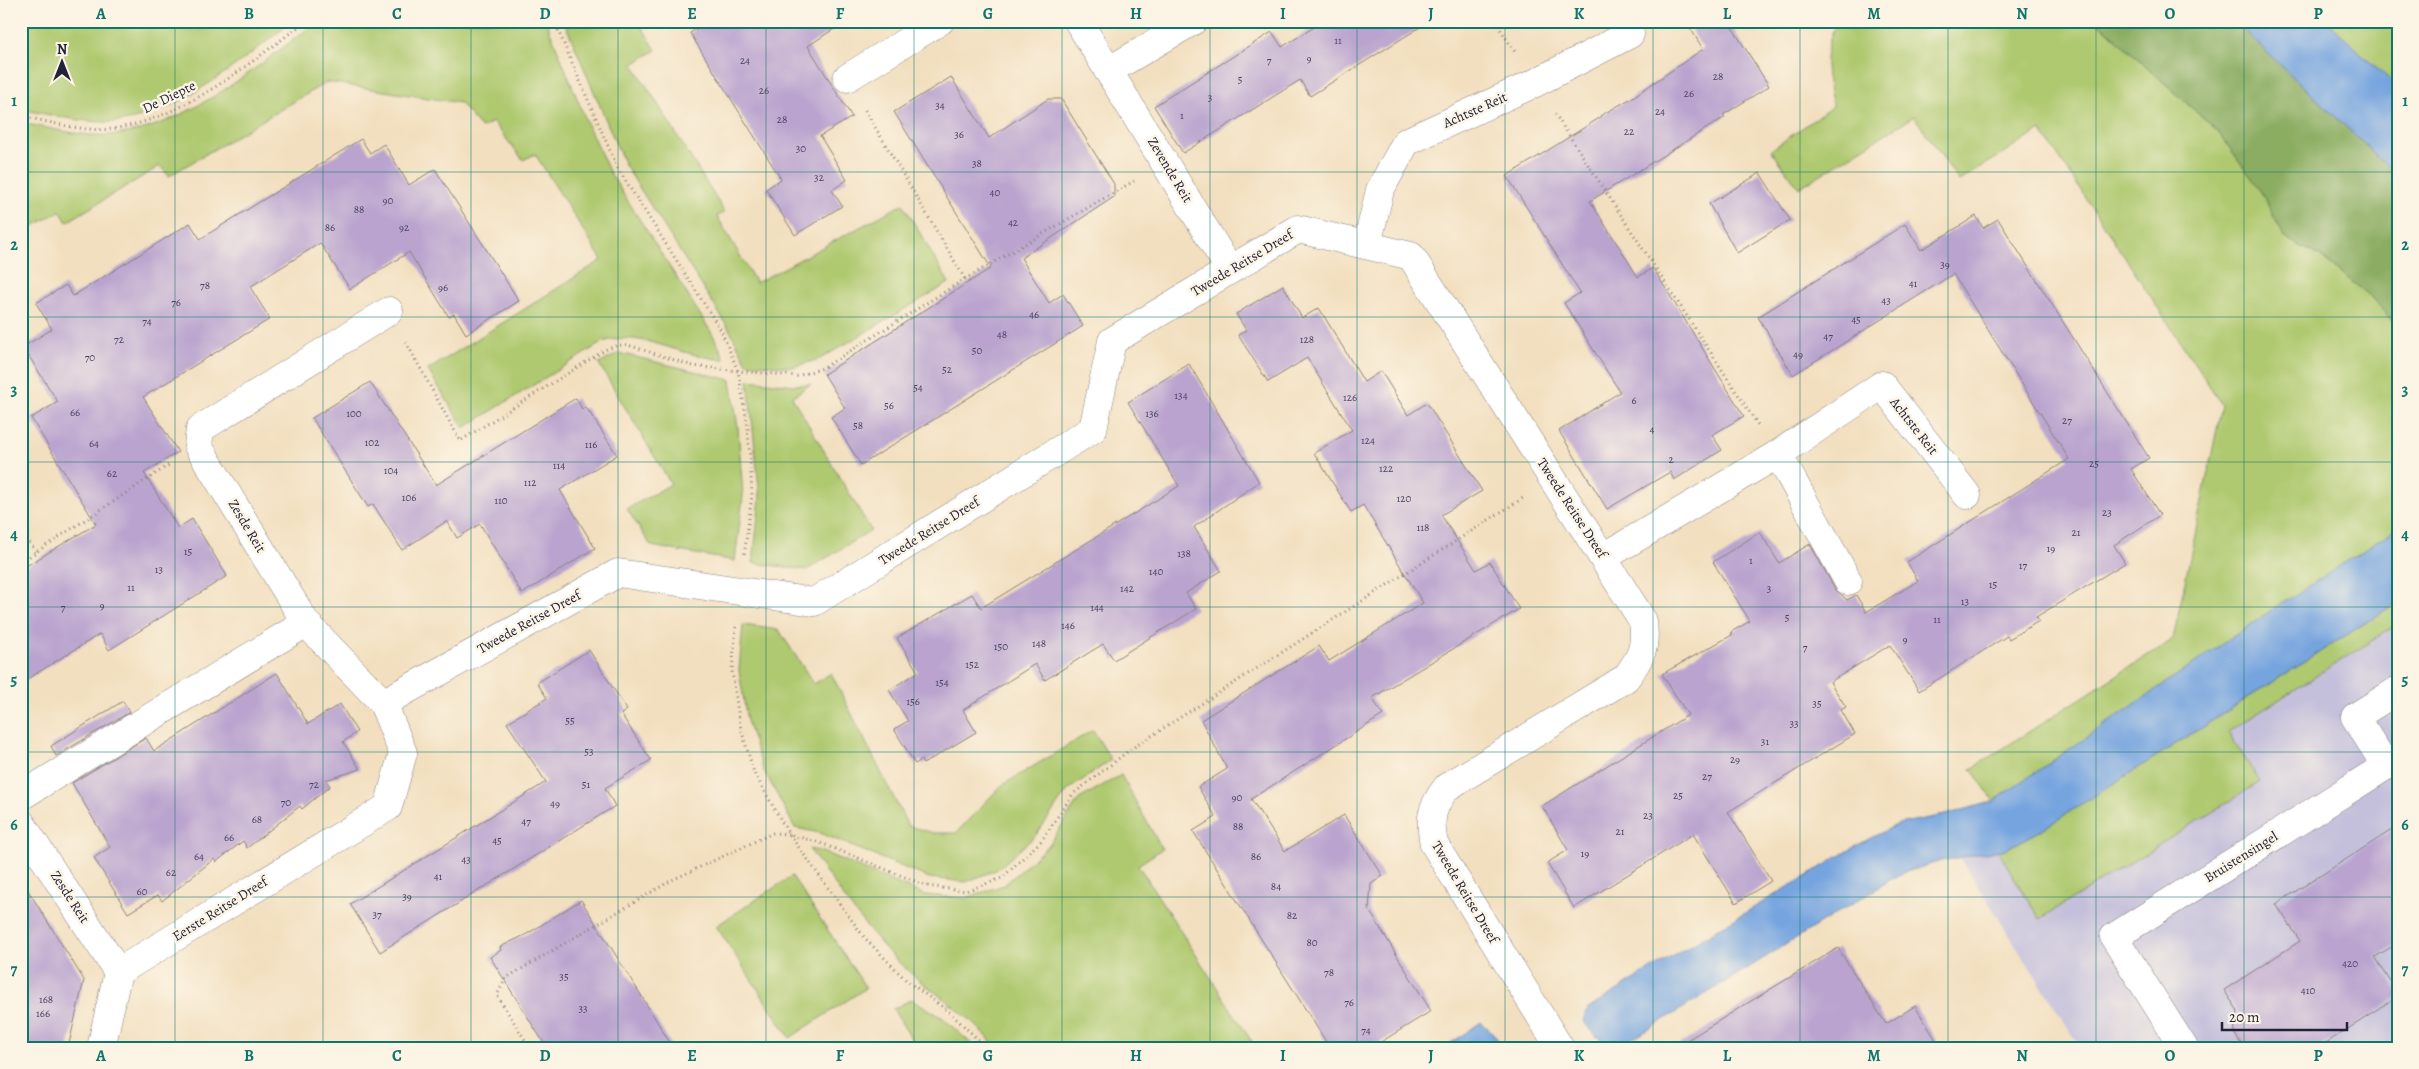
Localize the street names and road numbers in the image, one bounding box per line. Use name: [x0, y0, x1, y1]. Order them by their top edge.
street label: De Diepte: [139, 76, 199, 118]
street label: Achtste Reit: [1439, 87, 1510, 133]
street label: Zevende Reit: [1143, 134, 1197, 207]
street label: Tweede Reitse Dreef: [1188, 224, 1298, 301]
street label: Achtste Reit: [1885, 392, 1943, 459]
street label: Tweede Reitse Dreef: [1533, 454, 1613, 564]
street label: Tweede Reitse Dreef: [875, 491, 985, 570]
street label: Zesde Reit: [224, 496, 271, 557]
street label: Tweede Reitse Dreef: [474, 585, 586, 658]
street label: Bruistensingel: [2201, 827, 2282, 887]
street label: Tweede Reitse Dreef: [1427, 838, 1504, 948]
street label: Zesde Reit: [46, 867, 94, 927]
street label: Eerste Reitse Dreef: [169, 871, 273, 946]

